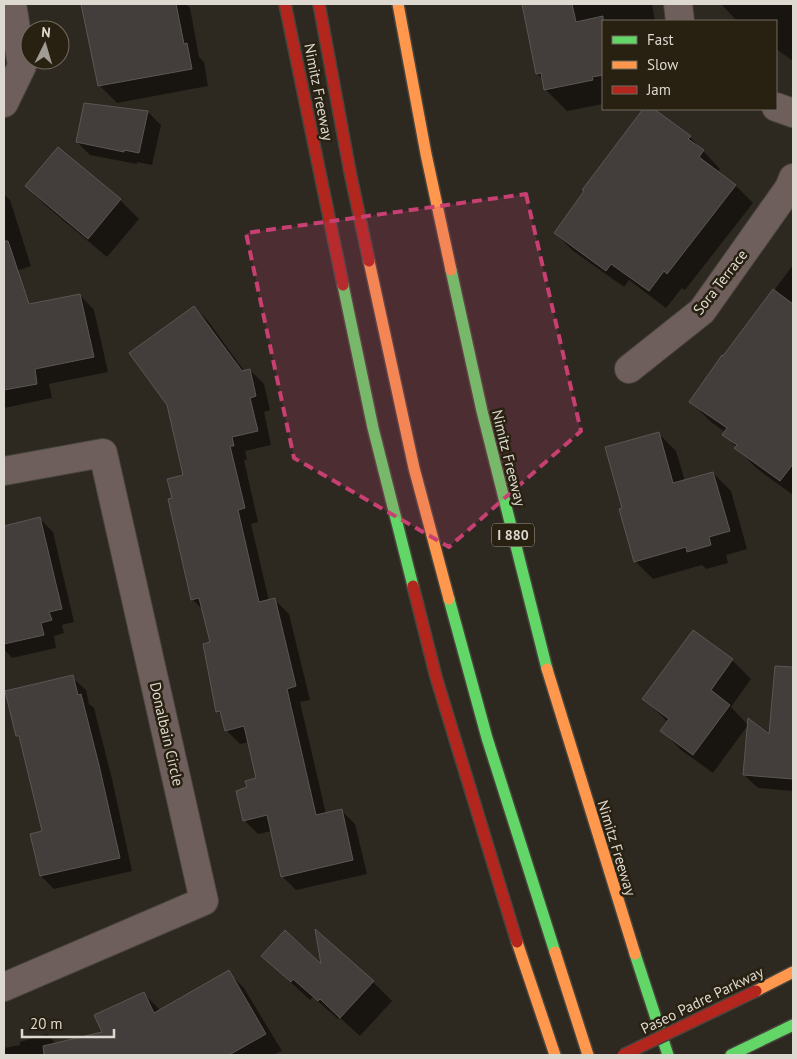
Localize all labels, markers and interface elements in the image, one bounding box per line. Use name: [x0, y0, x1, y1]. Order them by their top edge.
north arrow: [20, 20, 70, 70]
legend: [602, 20, 777, 110]
text: N: [41, 23, 52, 41]
text: Fast: [647, 30, 674, 49]
street label: Nimitz Freeway: [300, 42, 338, 142]
text: Slow: [647, 55, 678, 74]
text: Jam: [646, 80, 671, 99]
street label: Sora Terrace: [689, 245, 751, 319]
street label: Nimitz Freeway: [488, 408, 530, 508]
road number: I 880: [492, 524, 534, 546]
street label: Donalbain Circle: [146, 680, 188, 788]
street label: Nimitz Freeway: [593, 798, 641, 898]
street label: Paseo Padre Parkway: [637, 962, 767, 1038]
scale bar: [22, 1006, 115, 1038]
text: 20 m: [30, 1014, 63, 1033]

